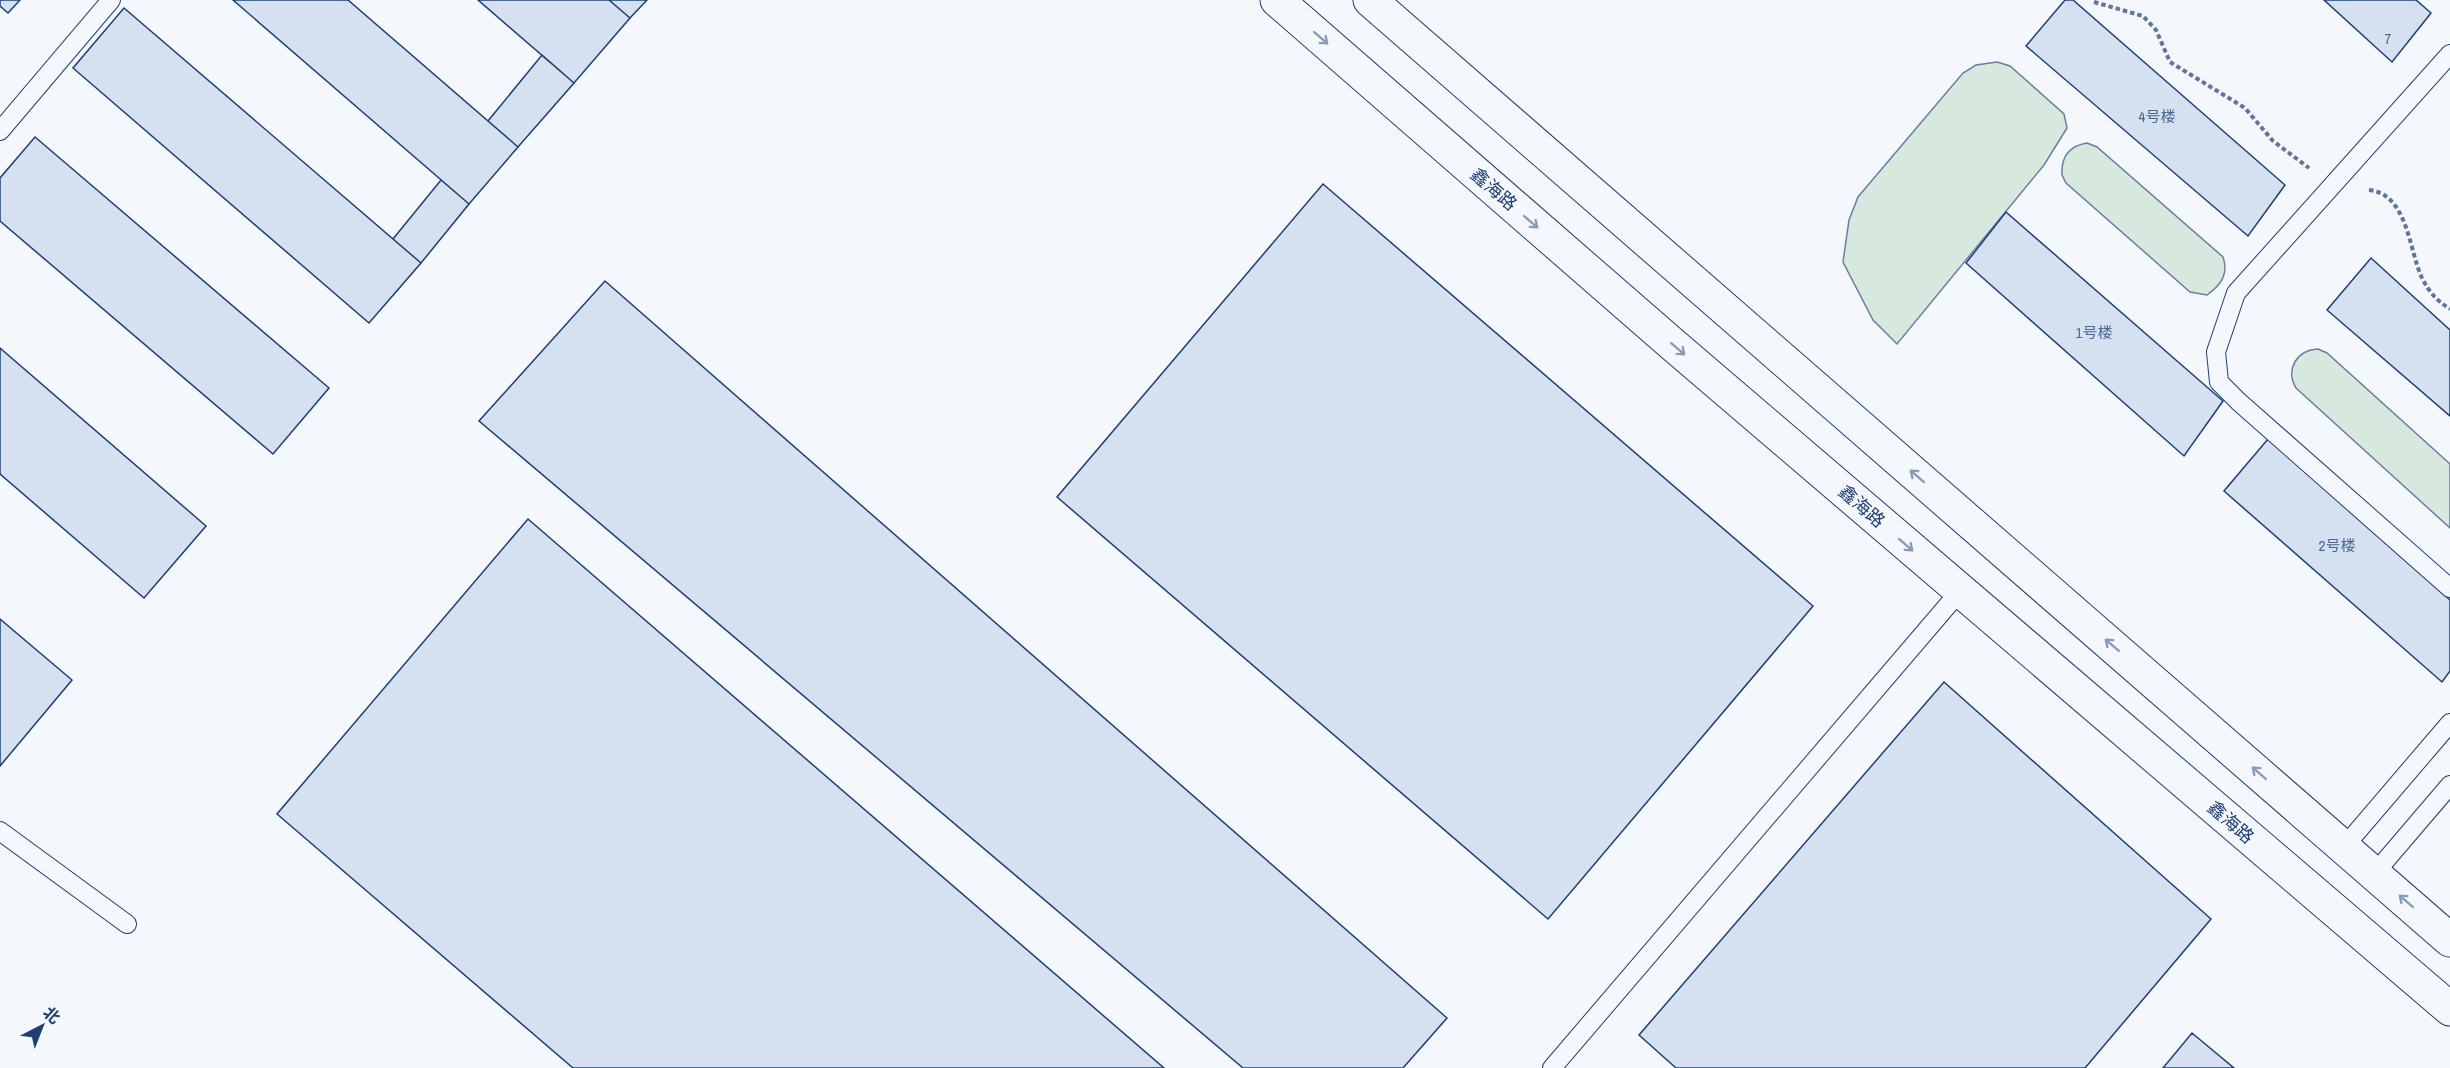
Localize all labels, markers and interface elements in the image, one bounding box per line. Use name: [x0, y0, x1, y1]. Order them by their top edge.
house number: 7: [2385, 28, 2392, 49]
one-way arrow: [1313, 32, 1329, 45]
house number: 4号楼: [2139, 106, 2175, 127]
street label: 鑫海路: [1465, 162, 1523, 216]
one-way arrow: [1523, 215, 1539, 228]
house number: 1号楼: [2076, 322, 2112, 343]
one-way arrow: [1670, 343, 1686, 356]
one-way arrow: [1910, 469, 1925, 483]
street label: 鑫海路: [1833, 479, 1891, 533]
house number: 2号楼: [2319, 535, 2355, 556]
one-way arrow: [1898, 538, 1914, 551]
one-way arrow: [2105, 638, 2120, 652]
one-way arrow: [2252, 766, 2267, 780]
street label: 鑫海路: [2202, 795, 2260, 849]
one-way arrow: [2398, 895, 2414, 908]
north arrow: [12, 996, 72, 1056]
text: 北: [39, 1001, 65, 1028]

